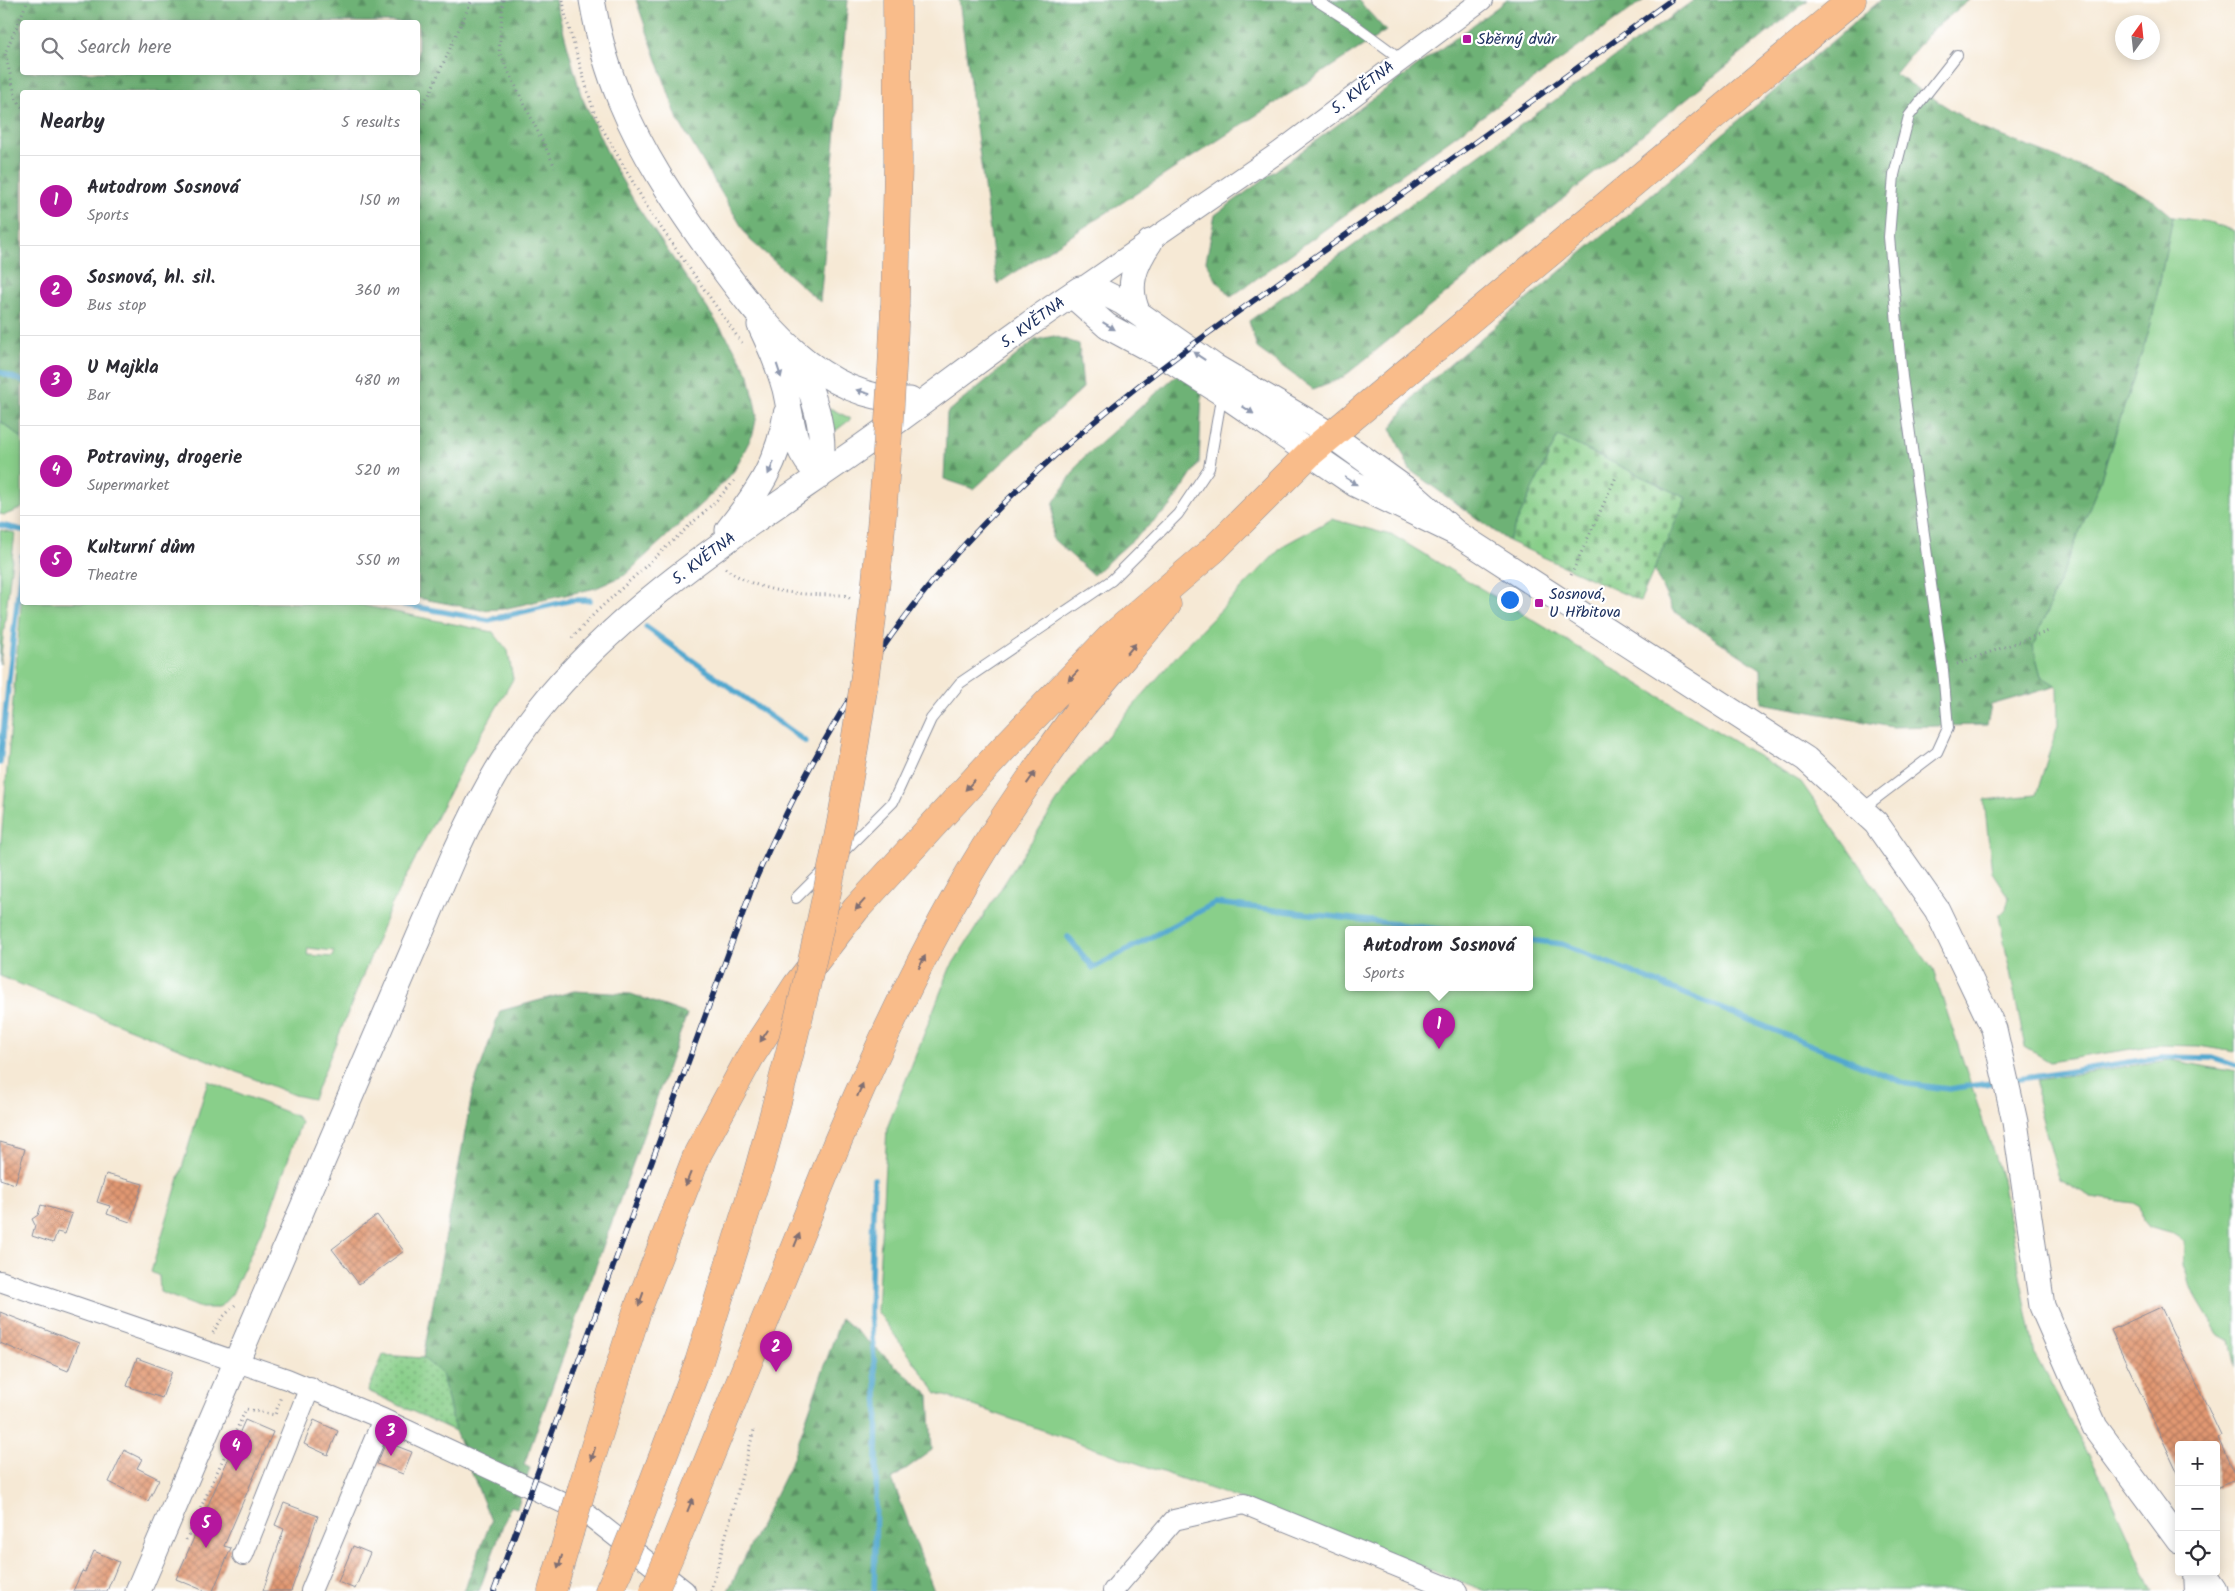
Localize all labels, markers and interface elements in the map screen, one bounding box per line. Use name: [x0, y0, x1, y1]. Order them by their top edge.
north arrow: [2115, 15, 2160, 60]
search box: [20, 20, 420, 75]
place label: Sběrný dvůr: [1477, 27, 1558, 52]
text: Search here: [78, 33, 172, 63]
marker: Sběrný dvůr: [1461, 33, 1473, 45]
icon: search: [38, 34, 66, 62]
street label: 5. KVĚTNA: [1326, 55, 1401, 121]
text: Nearby: [40, 106, 105, 139]
text: 5 results: [341, 110, 400, 135]
text: Autodrom Sosnová: [87, 173, 239, 203]
text: 1: [54, 188, 58, 213]
text: 150 m: [359, 188, 400, 213]
text: Sports: [87, 203, 129, 228]
text: Sosnová, hl. sil.: [87, 263, 215, 293]
text: 2: [51, 278, 61, 303]
text: 360 m: [355, 278, 400, 303]
street label: 5. KVĚTNA: [995, 291, 1071, 355]
text: Bus stop: [87, 293, 146, 318]
one-way arrow: [1102, 322, 1115, 331]
one-way arrow: [1192, 351, 1206, 361]
text: U Majkla: [87, 353, 159, 383]
one-way arrow: [776, 363, 783, 378]
text: 3: [52, 368, 60, 393]
text: 480 m: [354, 368, 400, 393]
text: Bar: [87, 383, 110, 408]
one-way arrow: [855, 388, 870, 396]
one-way arrow: [1241, 405, 1254, 415]
text: Potraviny, drogerie: [87, 443, 242, 473]
text: 4: [52, 458, 60, 483]
text: 520 m: [355, 458, 400, 483]
one-way arrow: [767, 461, 775, 475]
text: Supermarket: [87, 473, 170, 498]
one-way arrow: [1344, 476, 1358, 485]
street label: 5. KVĚTNA: [666, 526, 742, 592]
text: Kulturní dům: [87, 533, 195, 563]
text: 5: [52, 548, 60, 573]
text: 550 m: [356, 548, 400, 573]
text: Theatre: [87, 563, 138, 588]
place label: Sosnová, U Hřbitova: [1549, 582, 1621, 625]
your location: [1497, 587, 1523, 613]
marker: Sosnová, U Hřbitova: [1533, 597, 1545, 609]
one-way arrow: [1125, 643, 1136, 656]
one-way arrow: [1067, 670, 1079, 682]
one-way arrow: [1026, 771, 1036, 785]
one-way arrow: [964, 779, 976, 791]
one-way arrow: [854, 898, 866, 910]
popup: [1345, 926, 1533, 991]
text: Autodrom Sosnová: [1363, 931, 1515, 961]
one-way arrow: [918, 955, 926, 970]
text: Sports: [1363, 961, 1405, 986]
pin: 1: [1423, 1008, 1455, 1049]
one-way arrow: [759, 1029, 769, 1042]
one-way arrow: [856, 1083, 864, 1097]
one-way arrow: [683, 1172, 691, 1186]
one-way arrow: [794, 1233, 802, 1247]
one-way arrow: [637, 1292, 645, 1307]
pin: 2: [760, 1331, 792, 1372]
pin: 3: [375, 1415, 407, 1456]
pin: 4: [220, 1430, 252, 1471]
map controls: [2175, 1441, 2220, 1576]
button: +: [2175, 1441, 2220, 1486]
one-way arrow: [588, 1447, 596, 1462]
button: −: [2175, 1486, 2220, 1531]
one-way arrow: [687, 1498, 695, 1512]
pin: 5: [190, 1507, 222, 1548]
button: locate: [2175, 1531, 2220, 1576]
one-way arrow: [556, 1555, 564, 1570]

